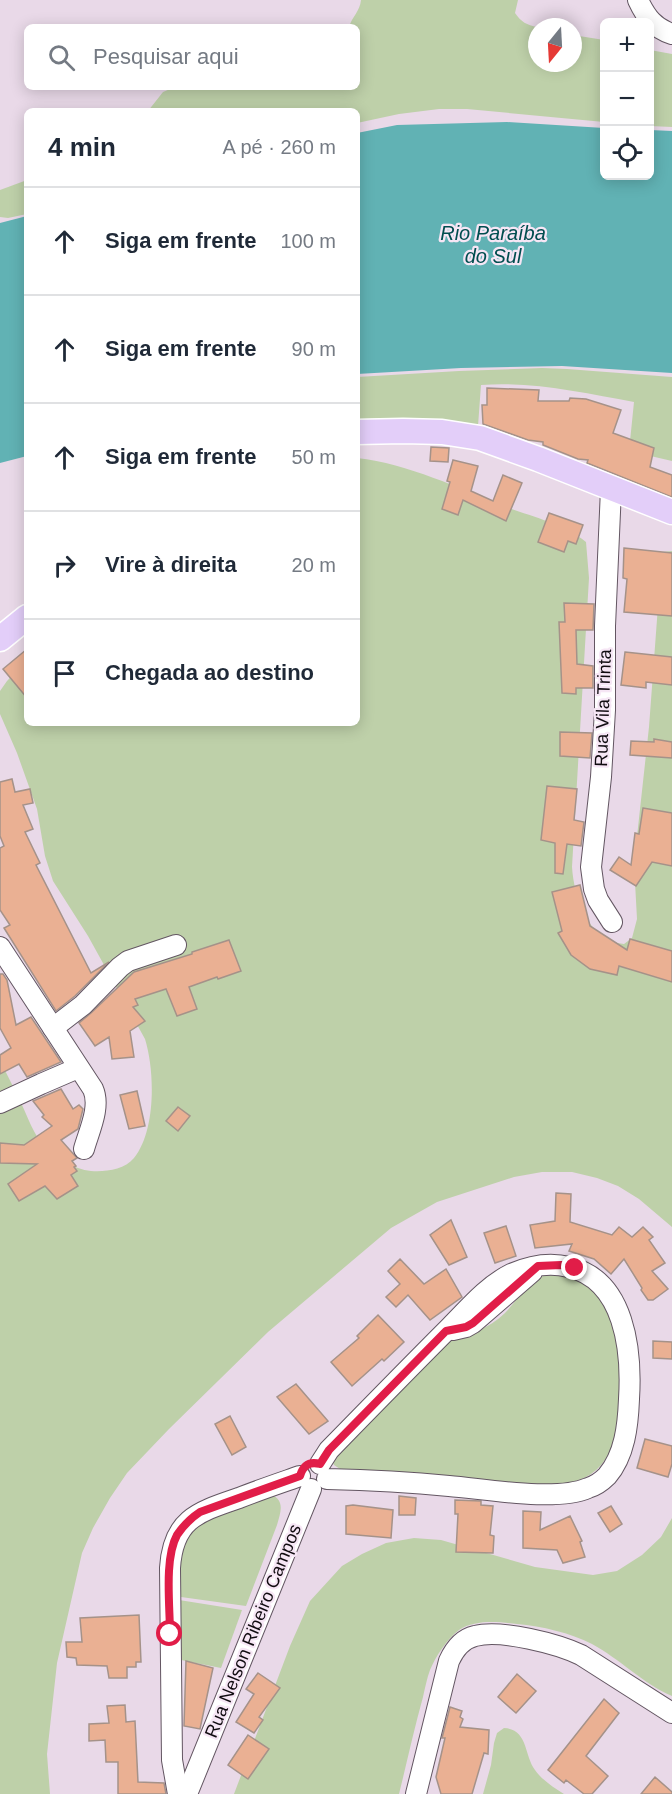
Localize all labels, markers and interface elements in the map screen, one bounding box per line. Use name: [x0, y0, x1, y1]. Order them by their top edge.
north arrow: [528, 18, 582, 72]
map controls: [600, 18, 654, 180]
button: +: [600, 18, 654, 72]
search box: [24, 24, 360, 90]
icon: search: [45, 41, 78, 74]
text: Pesquisar aqui: [93, 44, 239, 69]
button: −: [600, 72, 654, 126]
button: locate: [600, 126, 654, 180]
text: 4 min: [48, 132, 116, 162]
text: A pé · 260 m: [223, 136, 336, 158]
water label: Rio Paraíba do Sul: [440, 222, 546, 267]
icon: ahead: [48, 225, 81, 258]
text: Siga em frente: [105, 228, 257, 253]
text: 100 m: [280, 230, 336, 252]
icon: ahead: [48, 333, 81, 366]
text: Siga em frente: [105, 336, 257, 361]
text: 90 m: [292, 338, 336, 360]
icon: ahead: [48, 441, 81, 474]
text: Siga em frente: [105, 444, 257, 469]
text: 50 m: [292, 446, 336, 468]
icon: right: [48, 549, 81, 582]
text: Vire à direita: [105, 552, 237, 577]
text: 20 m: [292, 554, 336, 576]
street label: Rua Vila Trinta: [591, 648, 615, 767]
icon: arrive: [48, 657, 81, 690]
text: Chegada ao destino: [105, 660, 314, 685]
route end: [561, 1254, 587, 1280]
street label: Rua Nelson Ribeiro Campos: [201, 1522, 305, 1740]
route start: [156, 1620, 182, 1646]

